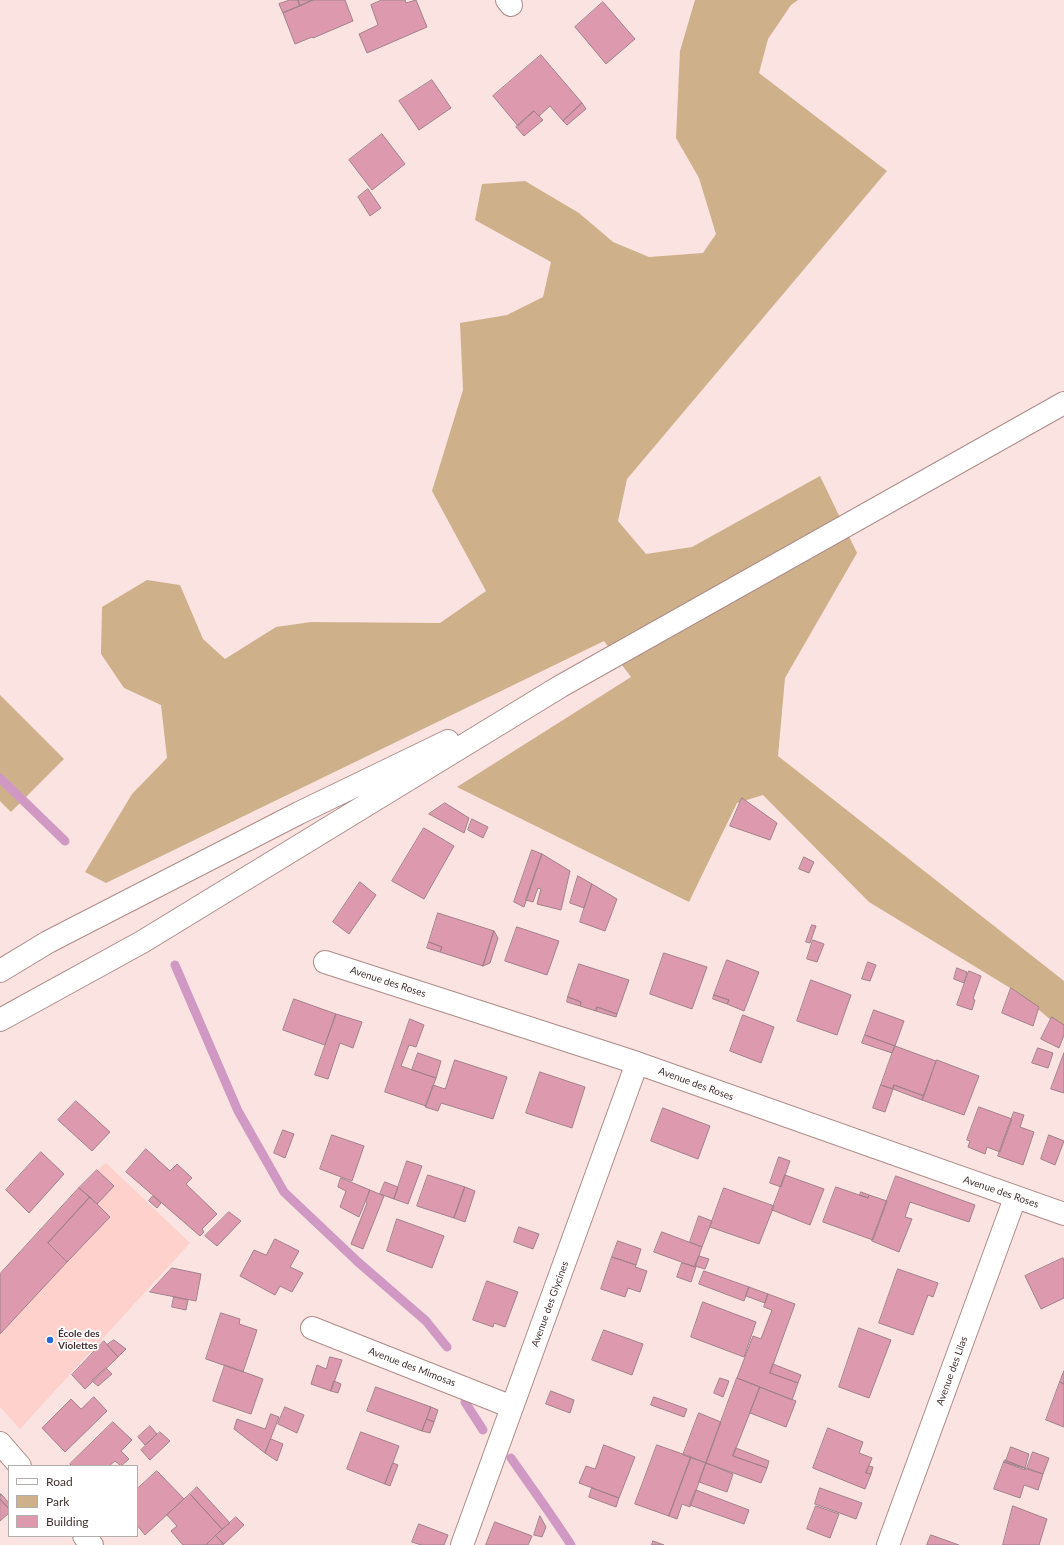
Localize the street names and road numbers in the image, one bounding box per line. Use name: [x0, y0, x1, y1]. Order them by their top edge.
street label: Avenue des Roses: [349, 964, 427, 1000]
street label: Avenue des Roses: [657, 1065, 735, 1103]
street label: Avenue des Roses: [962, 1173, 1040, 1211]
street label: Avenue des Glycines: [529, 1259, 571, 1349]
street label: Avenue des Lilas: [934, 1335, 970, 1407]
street label: Avenue des Mimosas: [367, 1345, 457, 1389]

